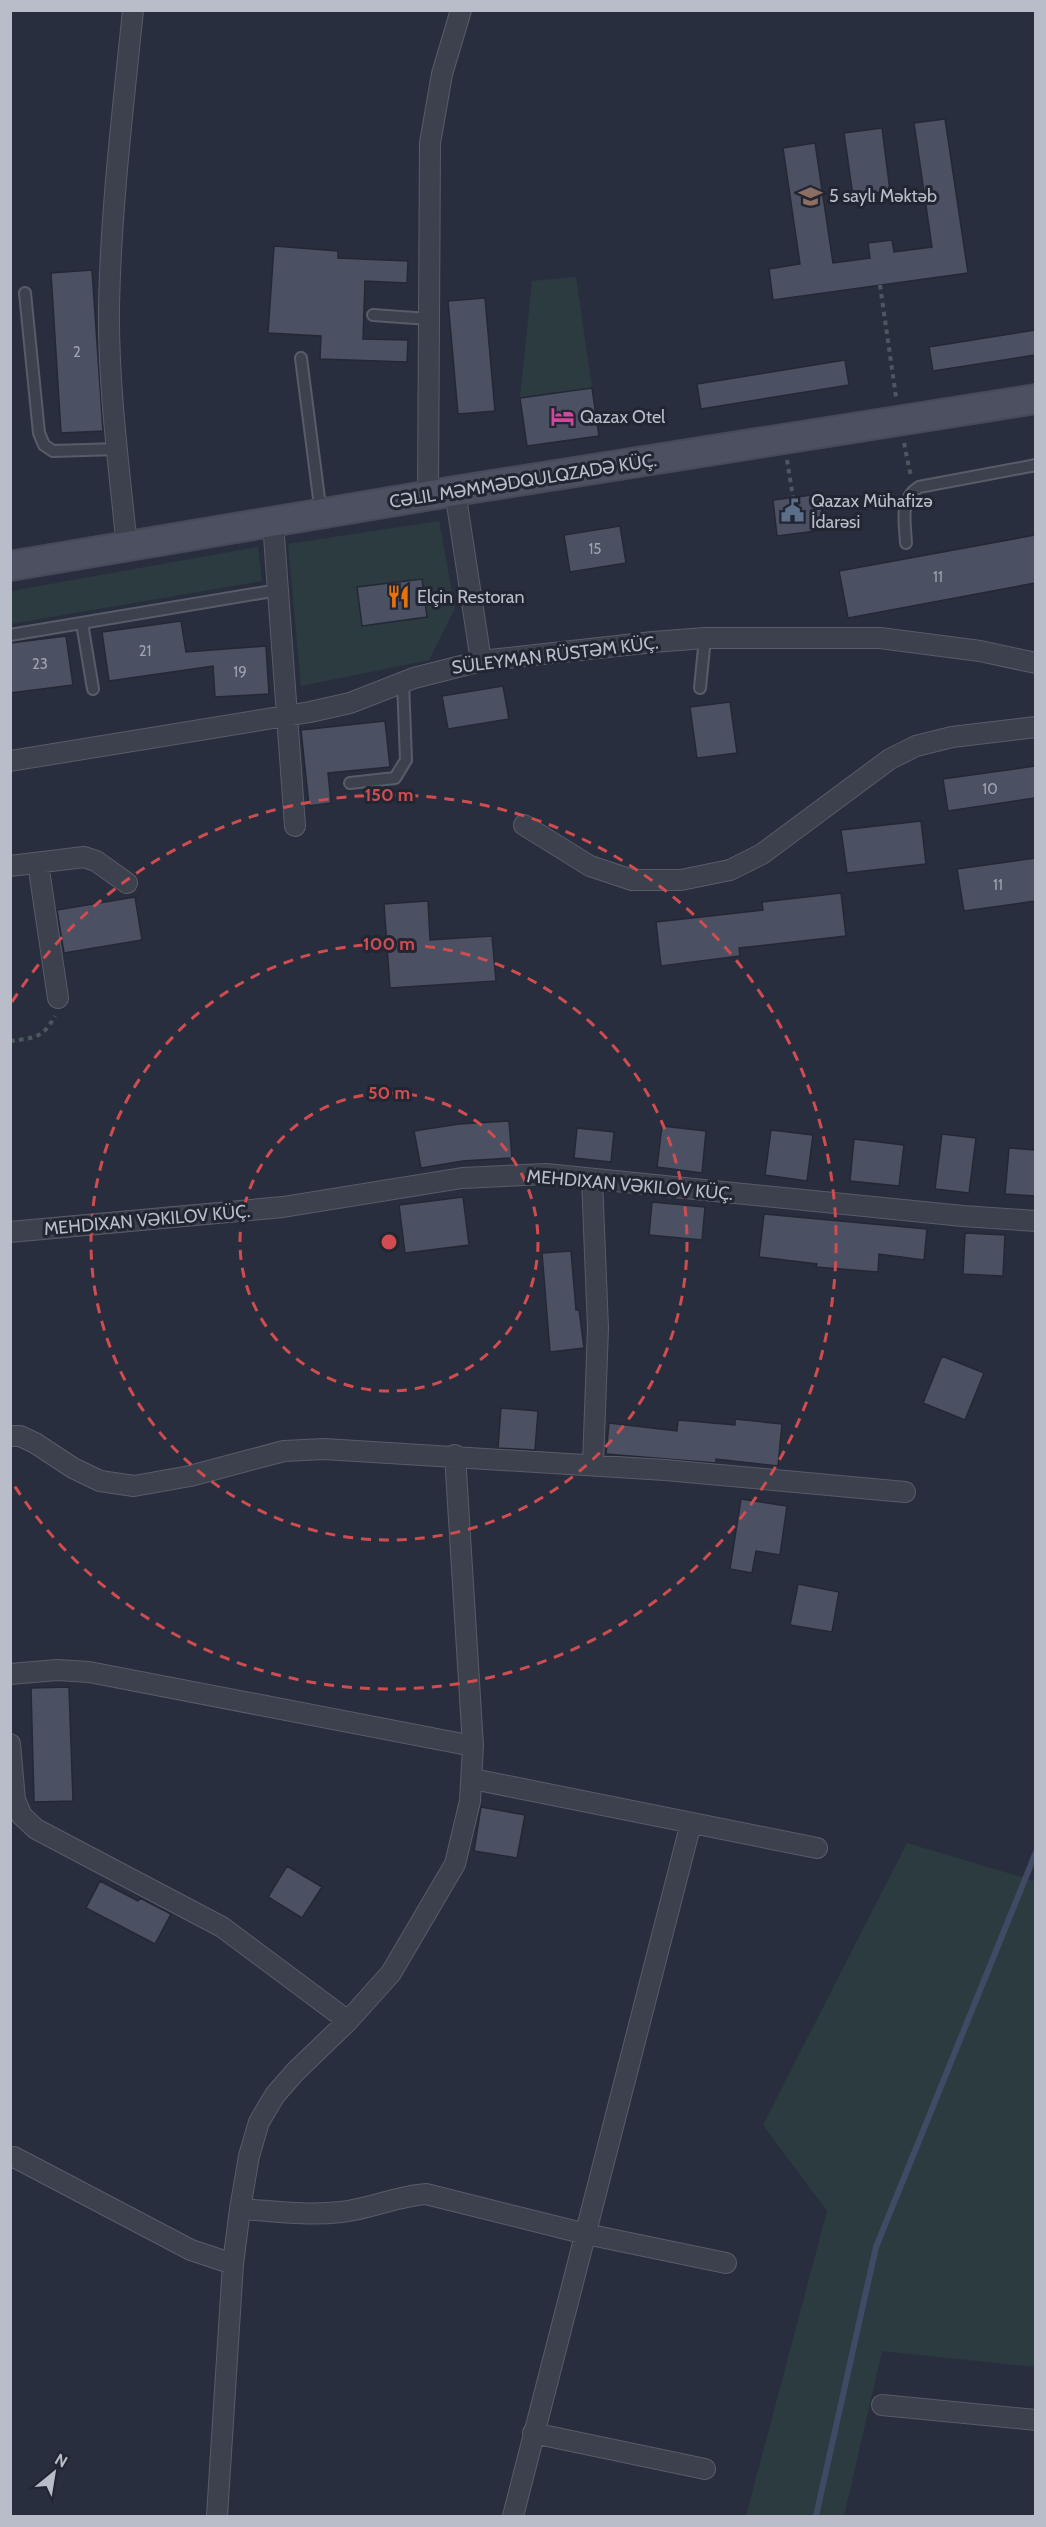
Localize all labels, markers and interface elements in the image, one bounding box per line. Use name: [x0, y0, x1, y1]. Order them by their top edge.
school or university icon: 5 saylı Məktəb: [798, 183, 824, 209]
place label: 5 saylı Məktəb: [829, 185, 937, 207]
house number: 2: [73, 343, 81, 361]
hotel icon: Qazax Otel: [549, 404, 575, 430]
place label: Qazax Otel: [580, 406, 666, 428]
street label: CƏLIL MƏMMƏDQULQZADƏ KÜÇ.: [388, 449, 658, 513]
place label: Qazax Mühafizə İdarəsi: [811, 490, 933, 533]
public building icon: Qazax Mühafizə İdarəsi: [780, 498, 806, 524]
house number: 15: [588, 540, 602, 558]
house number: 11: [933, 568, 943, 586]
restaurant icon: Elçin Restoran: [386, 584, 412, 610]
place label: Elçin Restoran: [417, 586, 525, 608]
street label: SÜLEYMAN RÜSTƏM KÜÇ.: [450, 631, 660, 679]
house number: 21: [139, 642, 151, 660]
house number: 23: [32, 655, 48, 673]
house number: 19: [233, 663, 247, 681]
house number: 10: [982, 780, 998, 798]
text: 150 m: [365, 784, 413, 806]
house number: 11: [993, 876, 1003, 894]
text: 100 m: [363, 933, 415, 955]
text: 50 m: [368, 1082, 410, 1104]
street label: MEHDIXAN VƏKILOV KÜÇ.: [526, 1165, 734, 1205]
street label: MEHDIXAN VƏKILOV KÜÇ.: [43, 1200, 251, 1240]
centre of rings: [379, 1232, 399, 1252]
north arrow: [24, 2443, 84, 2503]
text: N: [52, 2449, 71, 2471]

